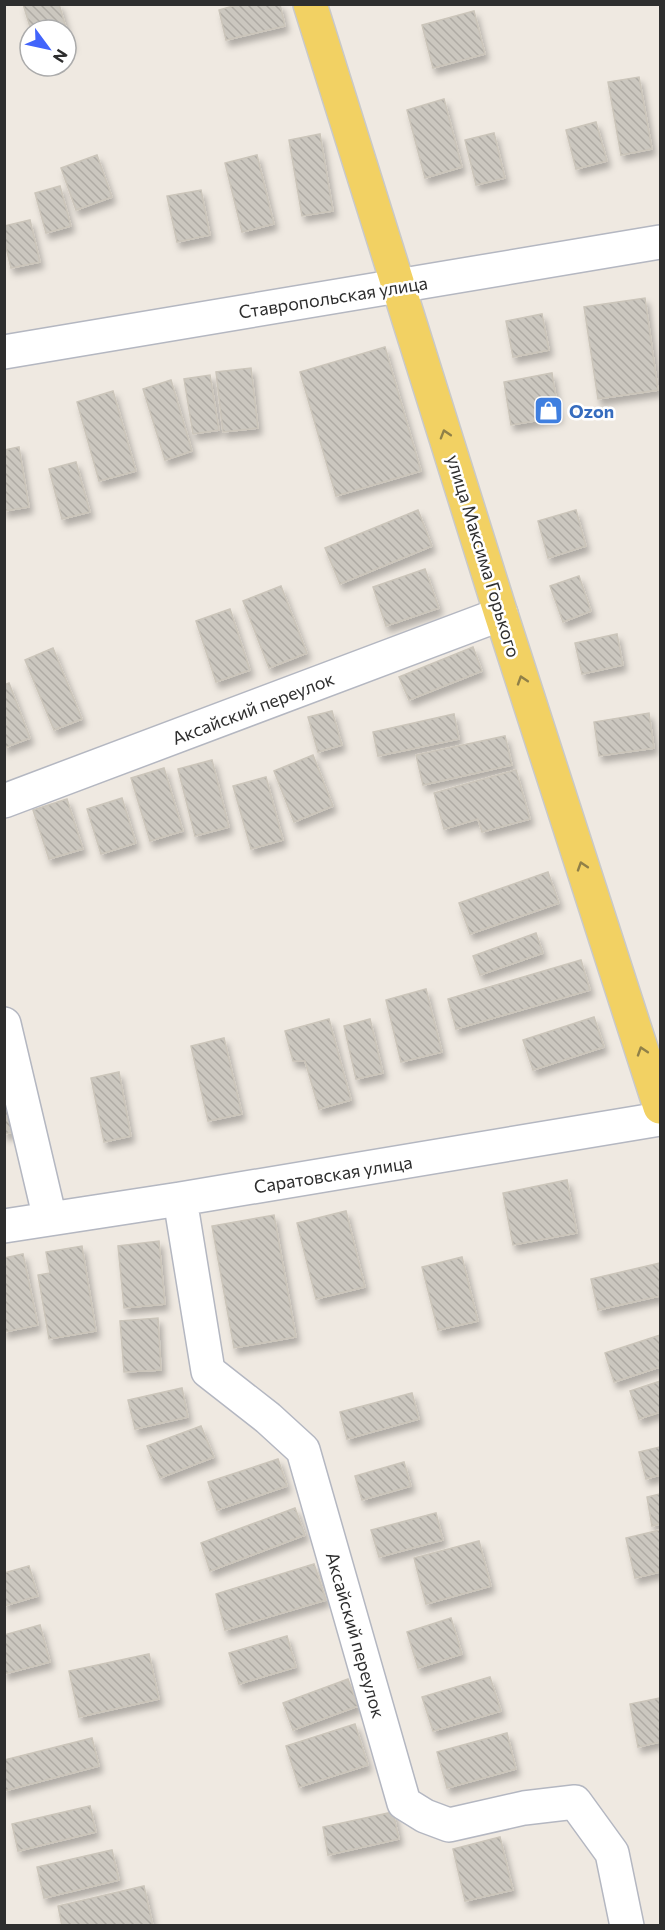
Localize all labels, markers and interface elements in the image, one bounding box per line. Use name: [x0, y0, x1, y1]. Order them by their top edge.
north arrow: [18, 18, 78, 78]
text: N: [50, 46, 72, 67]
street label: Ставропольская улица: [237, 271, 429, 323]
shop icon: Ozon: [532, 395, 564, 427]
place label: Ozon: [569, 400, 614, 422]
one-way arrow: [440, 429, 452, 440]
street label: улица Максима Горького: [443, 452, 525, 660]
street label: Аксайский переулок: [169, 667, 338, 749]
one-way arrow: [517, 675, 530, 686]
one-way arrow: [577, 861, 590, 872]
one-way arrow: [637, 1046, 650, 1057]
street label: Саратовская улица: [252, 1151, 414, 1197]
street label: Аксайский переулок: [322, 1549, 390, 1721]

